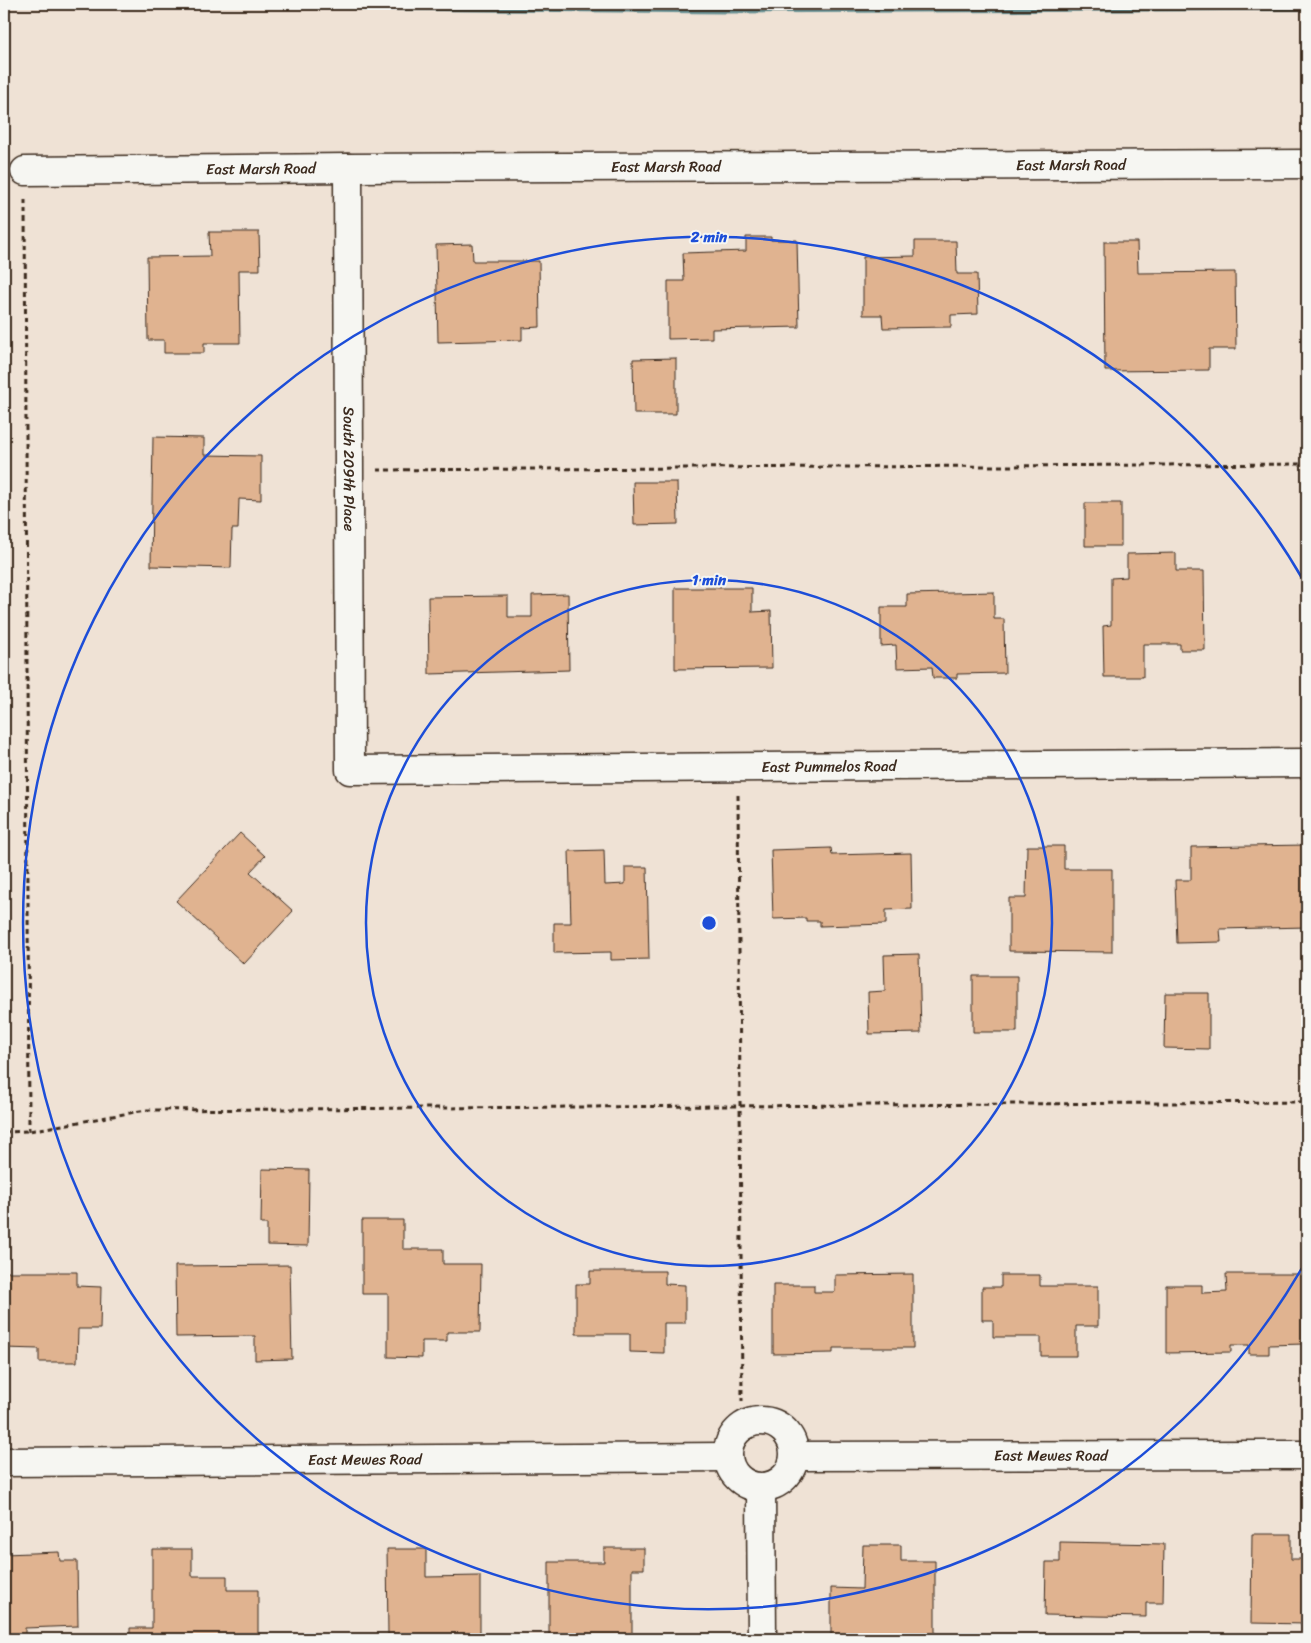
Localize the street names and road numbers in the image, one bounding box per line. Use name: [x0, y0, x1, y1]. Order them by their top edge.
street label: East Marsh Road: [1016, 152, 1127, 178]
street label: East Marsh Road: [611, 153, 722, 180]
street label: East Marsh Road: [206, 155, 317, 182]
street label: South 209th Place: [336, 407, 362, 532]
street label: East Pummelos Road: [761, 753, 898, 780]
street label: East Mewes Road: [994, 1442, 1109, 1469]
street label: East Mewes Road: [308, 1446, 423, 1473]

